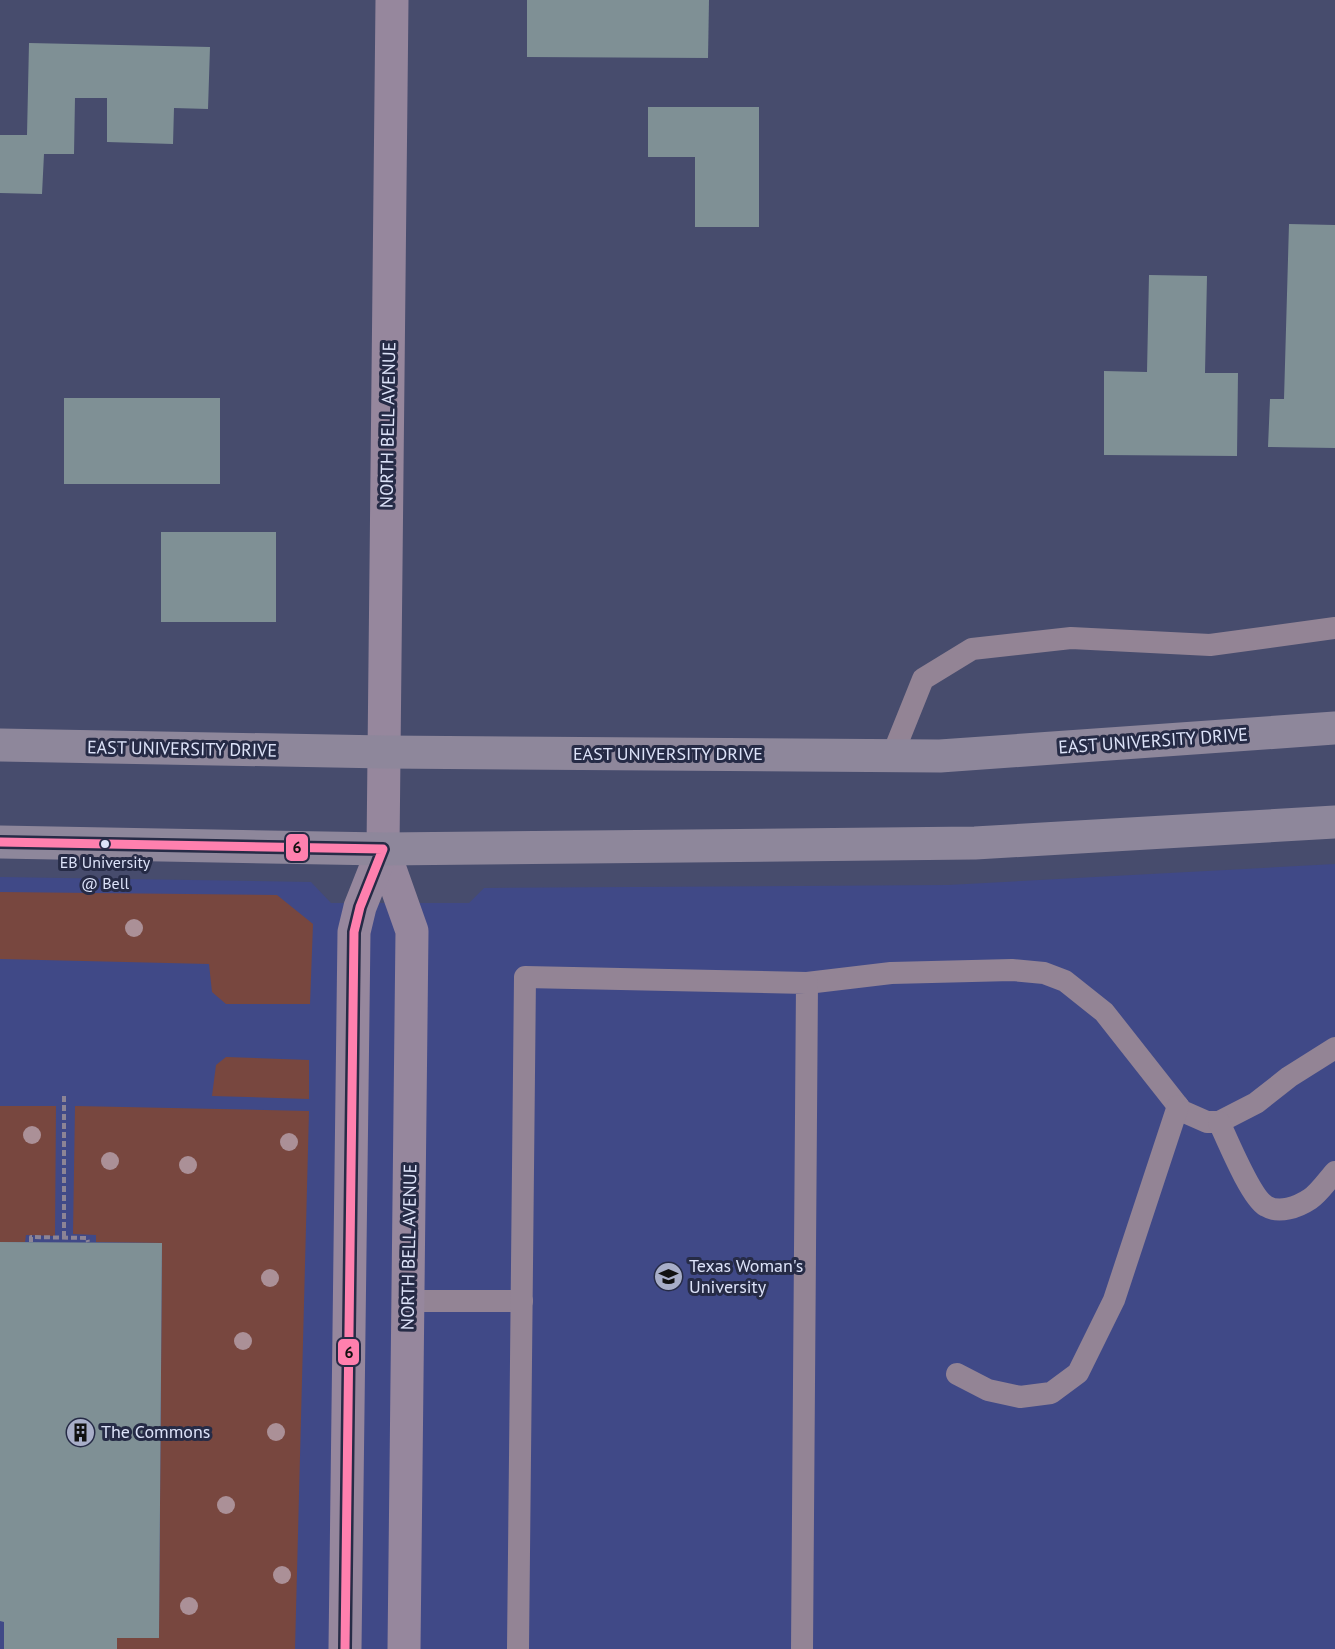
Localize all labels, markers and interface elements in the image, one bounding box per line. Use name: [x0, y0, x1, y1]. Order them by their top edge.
street label: NORTH BELL AVENUE: [375, 342, 400, 508]
street label: EAST UNIVERSITY DRIVE: [1057, 722, 1249, 759]
street label: EAST UNIVERSITY DRIVE: [87, 735, 277, 762]
street label: EAST UNIVERSITY DRIVE: [573, 742, 763, 765]
line badge: 6: [285, 833, 309, 862]
text: 6: [292, 837, 302, 857]
marker: EB University @ Bell: [99, 838, 111, 850]
place label: EB University @ Bell: [60, 852, 151, 893]
street label: NORTH BELL AVENUE: [396, 1164, 421, 1330]
place label: Texas Woman's University: [689, 1254, 803, 1298]
school or university icon: Texas Woman's University: [652, 1260, 684, 1292]
line badge: 6: [337, 1338, 360, 1366]
text: 6: [344, 1342, 354, 1362]
building icon: The Commons: [64, 1416, 96, 1448]
place label: The Commons: [101, 1420, 210, 1443]

